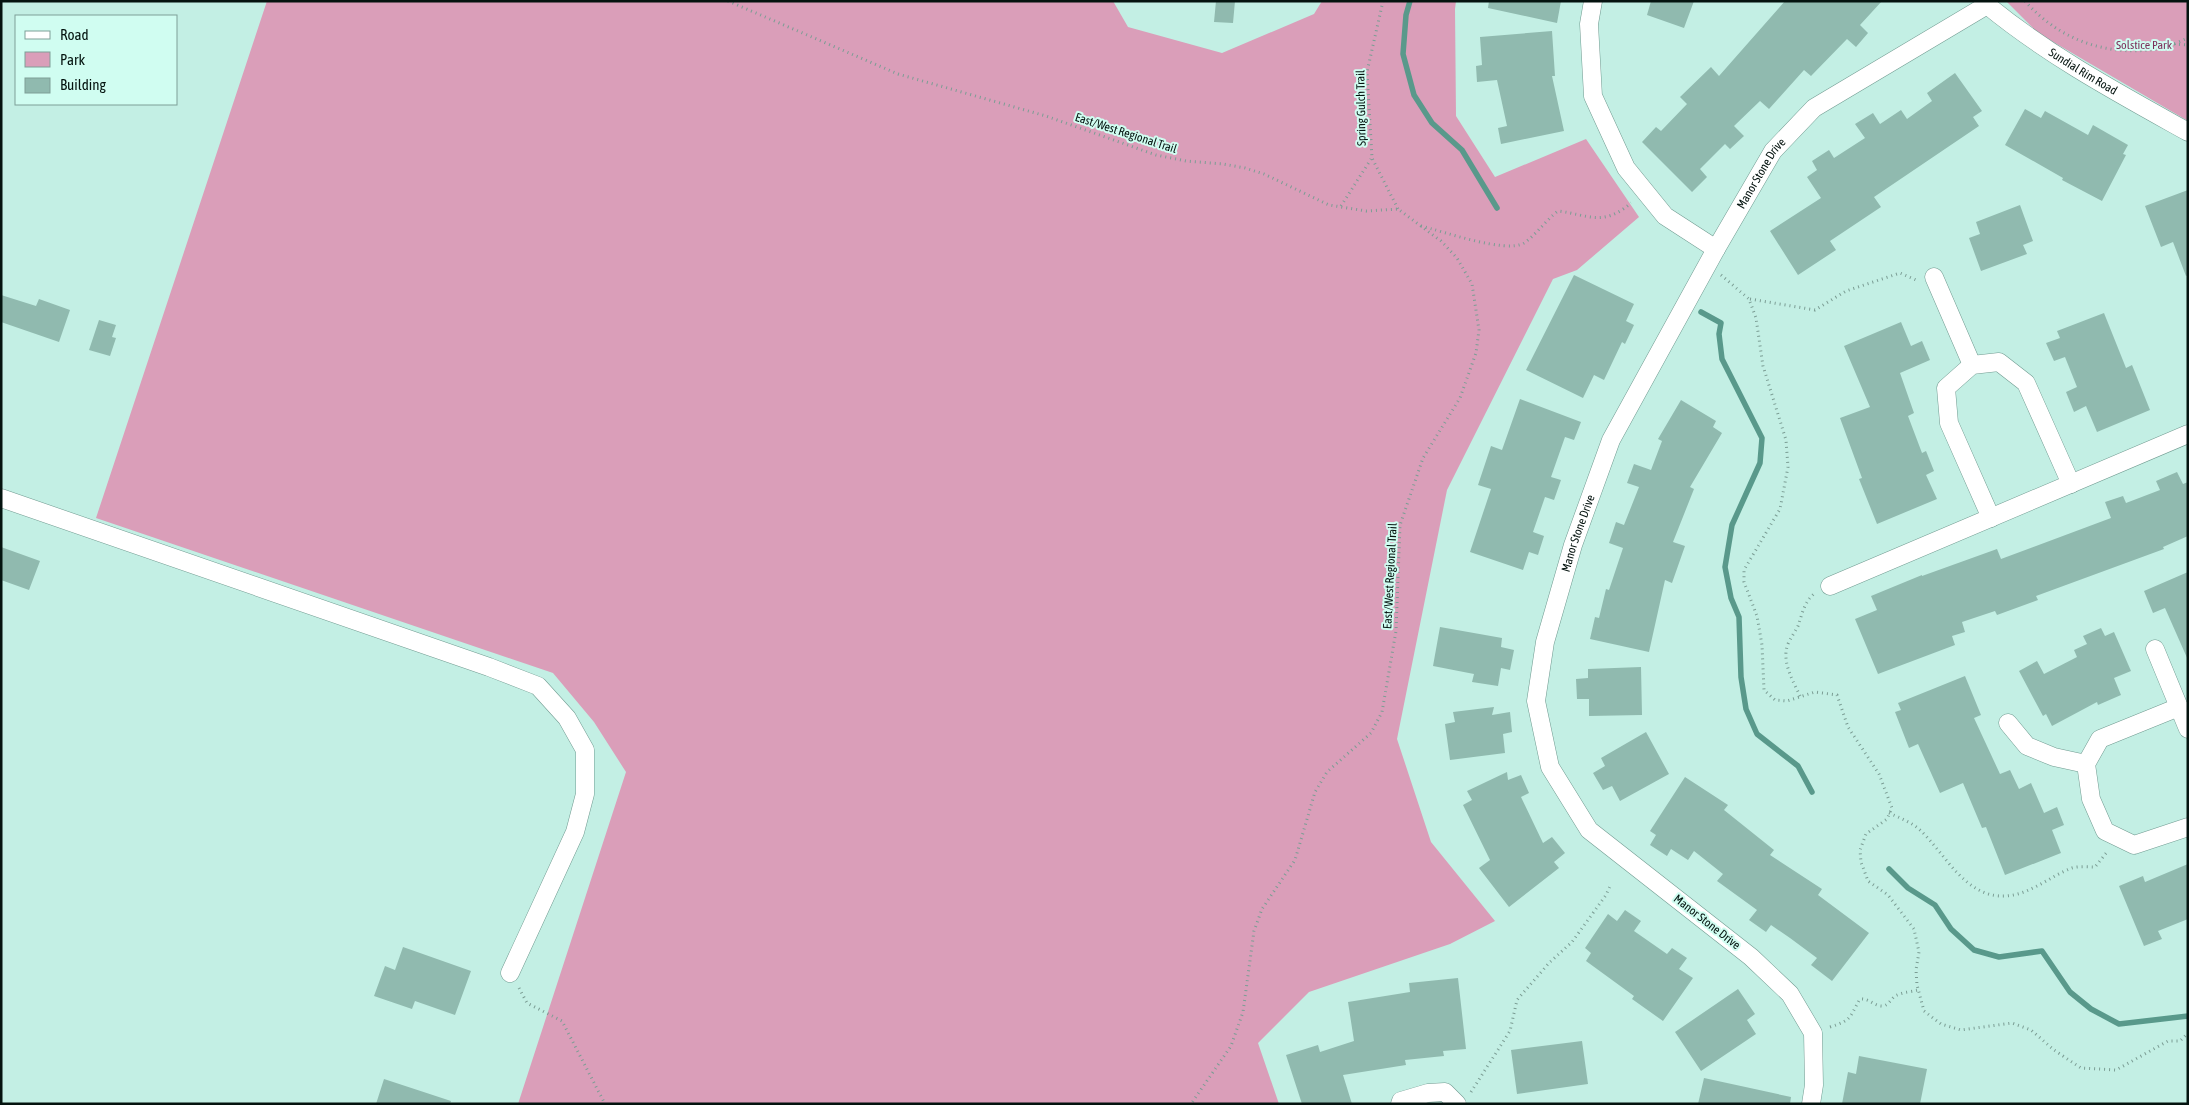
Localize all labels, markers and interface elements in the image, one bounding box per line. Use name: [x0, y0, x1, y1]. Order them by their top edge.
legend: [15, 15, 178, 105]
text: Road: [60, 26, 89, 43]
park label: Solstice Park: [2116, 38, 2173, 52]
street label: Sundial Rim Road: [2046, 45, 2120, 98]
text: Park: [60, 51, 85, 68]
street label: Spring Gulch Trail: [1353, 69, 1369, 146]
text: Building: [60, 76, 106, 93]
street label: East/West Regional Trail: [1073, 110, 1179, 156]
street label: Manor Stone Drive: [1734, 135, 1788, 211]
street label: Manor Stone Drive: [1559, 493, 1598, 573]
street label: East/West Regional Trail: [1380, 522, 1400, 629]
street label: Manor Stone Drive: [1671, 892, 1743, 952]

